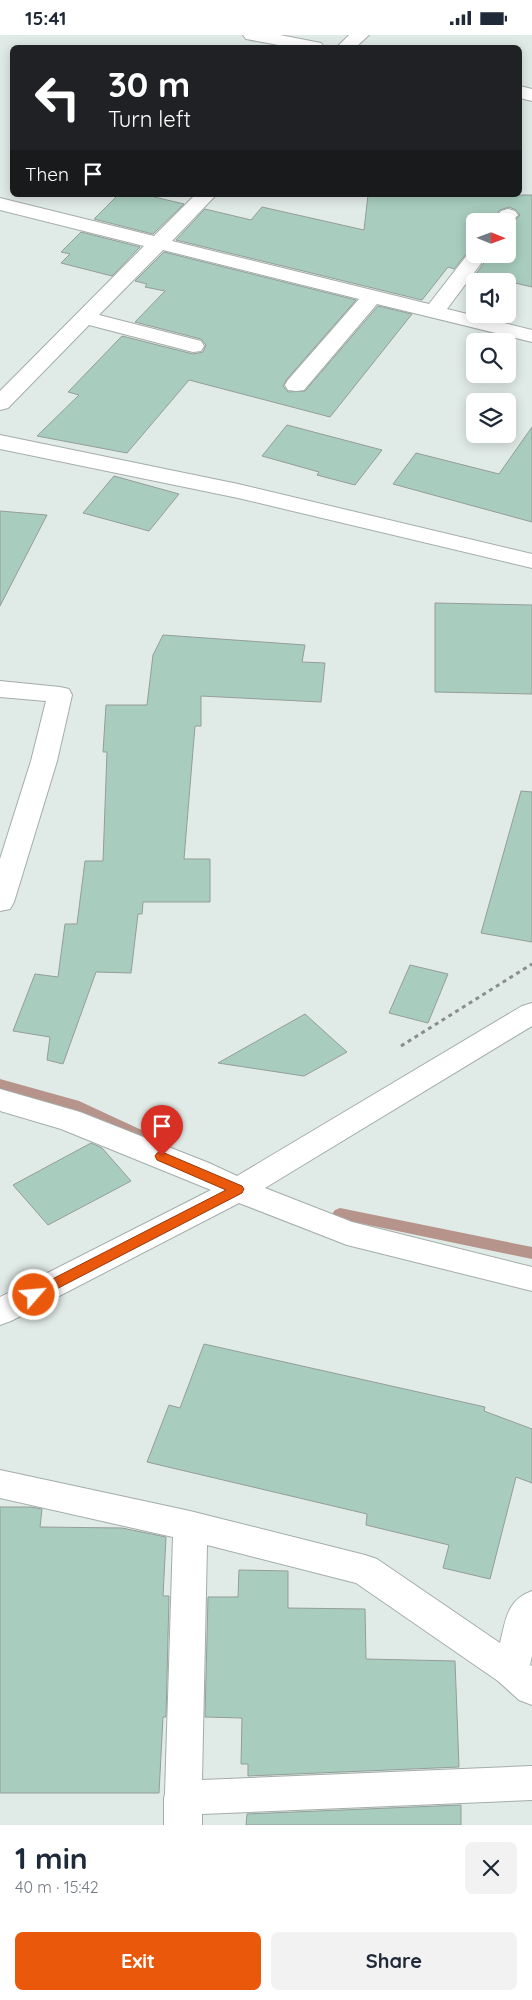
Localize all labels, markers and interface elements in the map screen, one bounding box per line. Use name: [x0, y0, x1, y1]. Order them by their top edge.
text: 15:41: [25, 6, 67, 30]
text: 30 m: [108, 62, 190, 106]
icon: left: [25, 65, 90, 130]
text: Turn left: [108, 105, 191, 133]
icon: arrive: [79, 160, 107, 188]
text: Then: [25, 162, 69, 186]
north arrow: [466, 213, 516, 263]
map controls: [466, 213, 516, 443]
button: sound: [466, 273, 516, 323]
button: search: [466, 333, 516, 383]
button: layers: [466, 393, 516, 443]
pin: [141, 1105, 183, 1156]
icon: arrive: [148, 1112, 176, 1140]
position arrow: [7, 1268, 59, 1320]
text: 1 min: [15, 1839, 88, 1877]
button: close: [465, 1842, 517, 1894]
text: 40 m · 15:42: [15, 1877, 99, 1897]
button: Exit: [15, 1932, 261, 1990]
button: Share: [271, 1932, 517, 1990]

